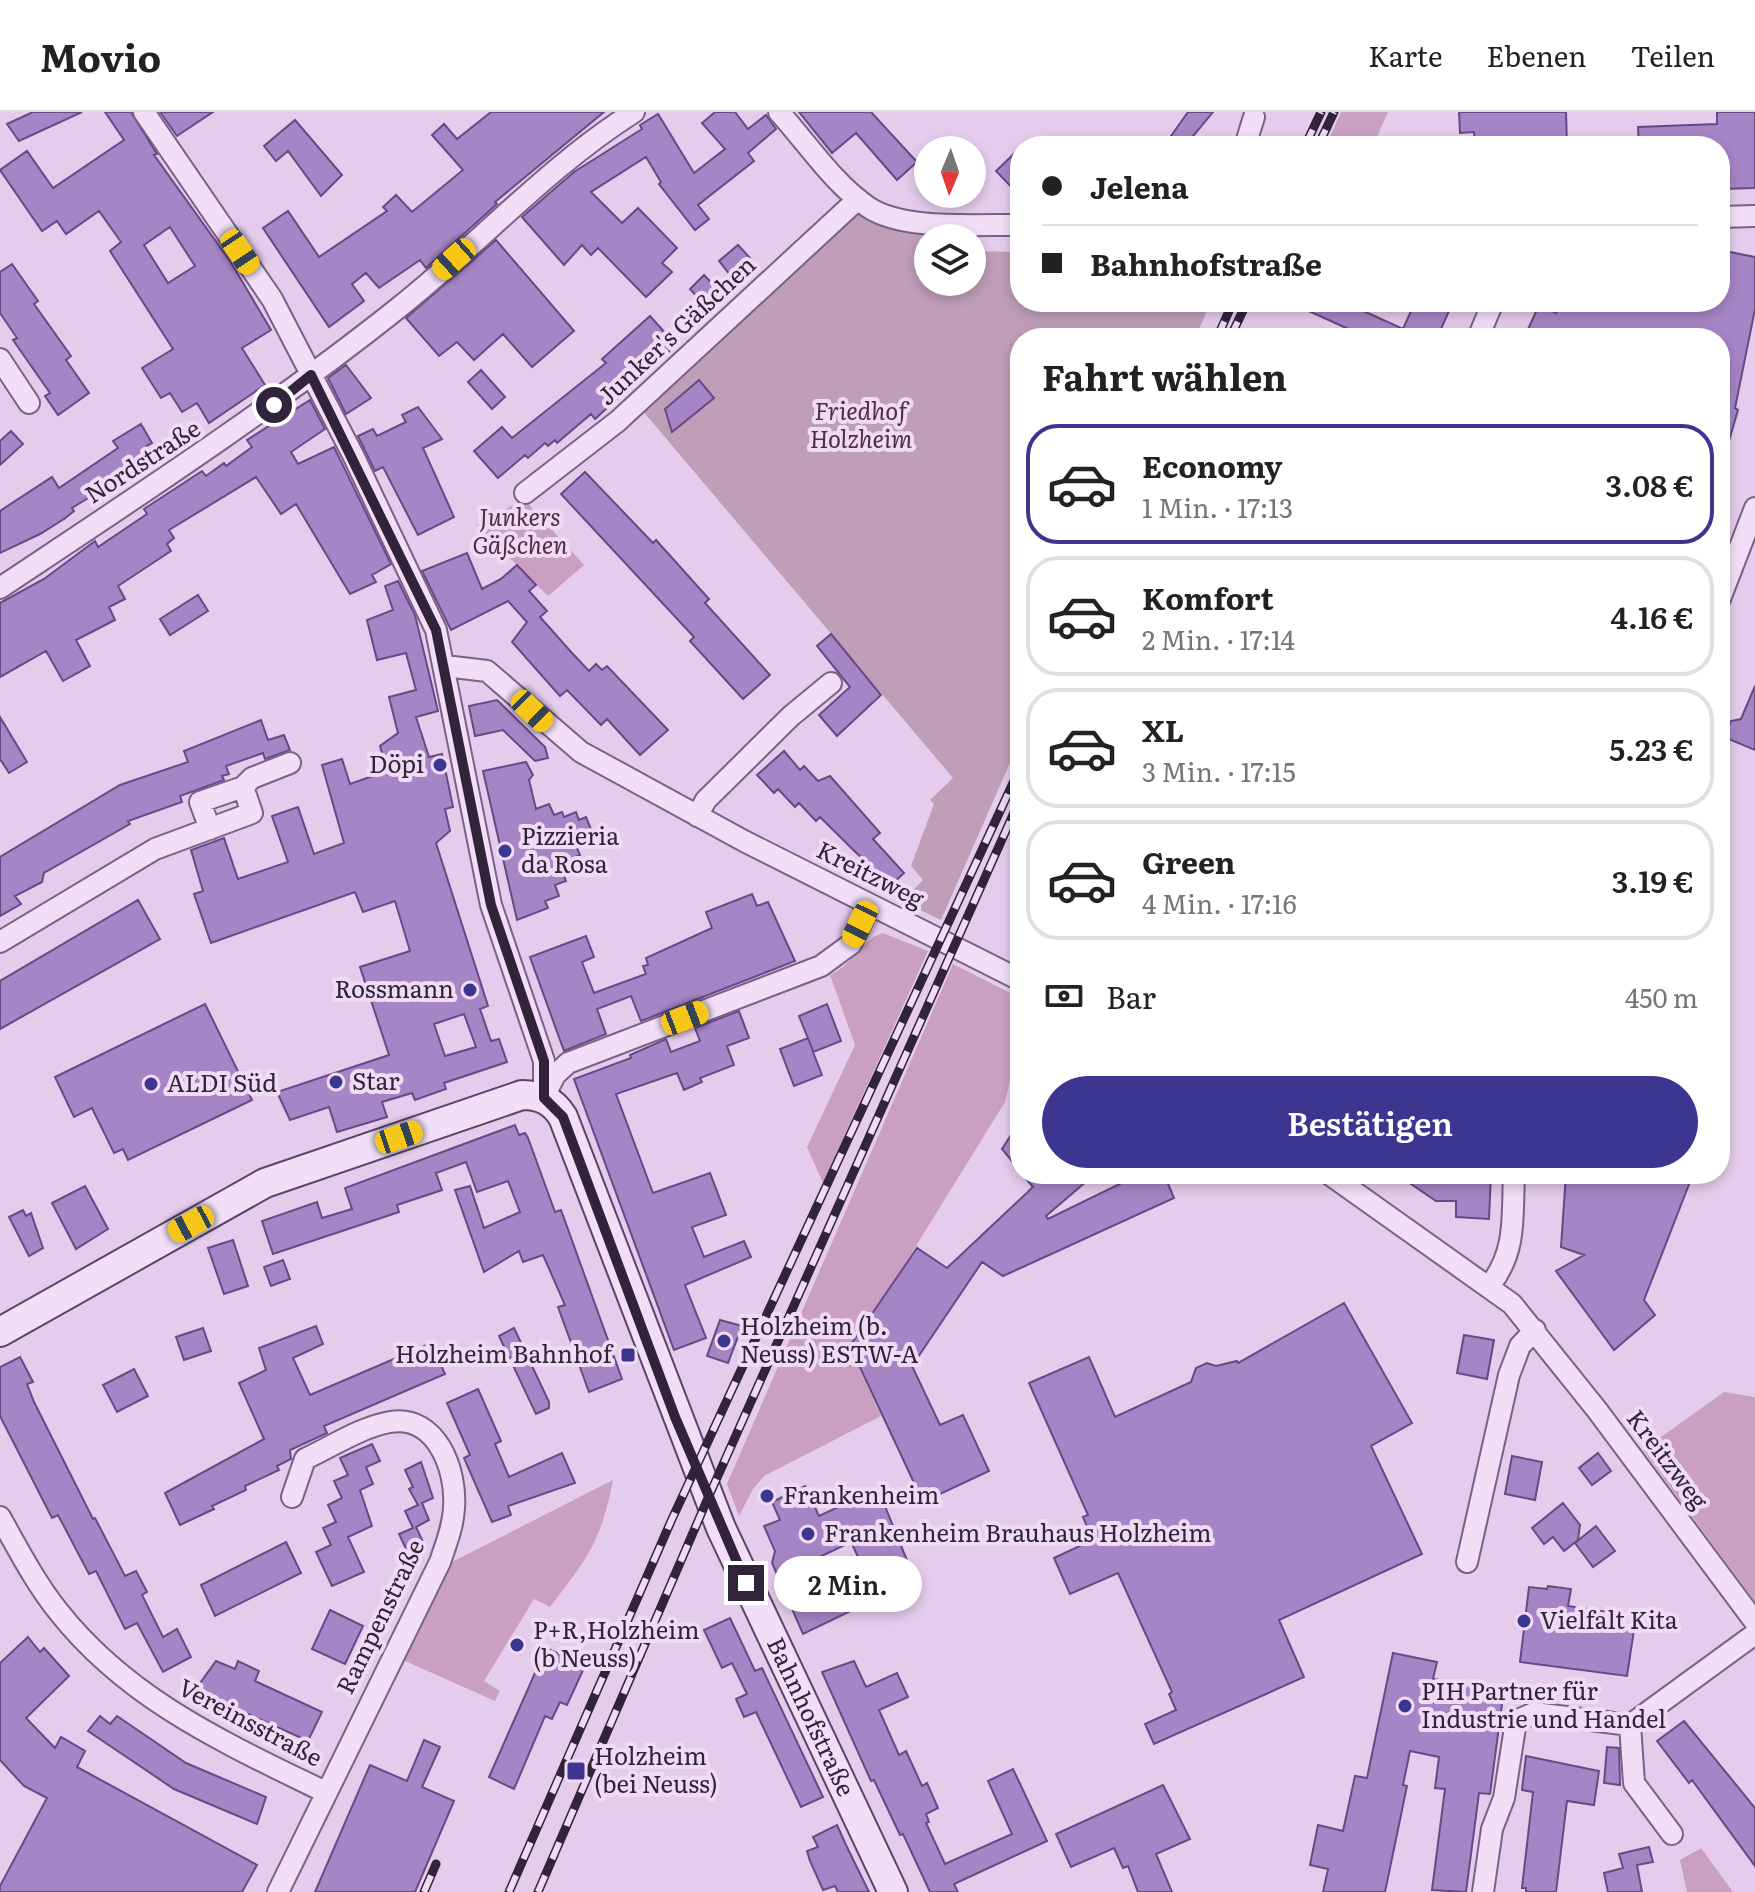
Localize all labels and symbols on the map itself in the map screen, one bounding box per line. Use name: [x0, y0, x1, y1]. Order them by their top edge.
north arrow: [914, 136, 986, 208]
car: [217, 225, 263, 279]
car: [428, 234, 480, 284]
street label: Junker's Gäßchen: [588, 246, 762, 412]
route start: [256, 387, 292, 423]
park label: Friedhof Holzheim: [810, 392, 912, 455]
street label: Nordstraße: [77, 409, 206, 510]
park label: Junkers Gäßchen: [472, 498, 568, 561]
car: [506, 686, 558, 736]
place label: Döpi: [369, 745, 424, 780]
marker: Döpi: [431, 756, 449, 774]
place label: Pizzieria da Rosa: [521, 817, 619, 880]
street label: Kreitzweg: [811, 831, 931, 915]
marker: Pizzieria da Rosa: [496, 842, 514, 860]
car: [839, 897, 881, 951]
place label: Rossmann: [334, 970, 454, 1005]
marker: Rossmann: [461, 981, 479, 999]
car: [658, 998, 712, 1038]
place label: Star: [352, 1062, 400, 1097]
place label: ALDI Süd: [167, 1064, 277, 1099]
marker: Star: [327, 1073, 345, 1091]
marker: ALDI Süd: [142, 1075, 160, 1093]
car: [372, 1118, 426, 1156]
car: [164, 1202, 218, 1246]
place label: Holzheim (b. Neuss) ESTW-A: [740, 1307, 919, 1370]
marker: Holzheim (b. Neuss) ESTW-A: [715, 1332, 733, 1350]
place label: Holzheim Bahnhof: [395, 1335, 614, 1370]
marker: Holzheim Bahnhof: [619, 1346, 637, 1364]
street label: Kreitzweg: [1620, 1401, 1718, 1516]
place label: Frankenheim: [783, 1476, 939, 1511]
marker: Frankenheim: [758, 1487, 776, 1505]
place label: Frankenheim Brauhaus Holzheim: [824, 1514, 1212, 1549]
marker: Frankenheim Brauhaus Holzheim: [799, 1525, 817, 1543]
street label: Rampenstraße: [326, 1533, 431, 1699]
callout: 2 Min.: [774, 1555, 922, 1611]
route end: [728, 1565, 764, 1601]
place label: Vielfalt Kita: [1540, 1601, 1678, 1636]
place label: P+R,Holzheim (b Neuss): [533, 1611, 699, 1674]
marker: Vielfalt Kita: [1515, 1612, 1533, 1630]
street label: Bahnhofstraße: [760, 1631, 865, 1801]
marker: P+R,Holzheim (b Neuss): [508, 1636, 526, 1654]
street label: Vereinsstraße: [173, 1668, 329, 1773]
place label: PIH Partner für Industrie und Handel: [1421, 1672, 1666, 1735]
marker: PIH Partner für Industrie und Handel: [1396, 1697, 1414, 1715]
place label: Holzheim (bei Neuss): [594, 1737, 718, 1800]
marker: Holzheim (bei Neuss): [565, 1760, 587, 1782]

